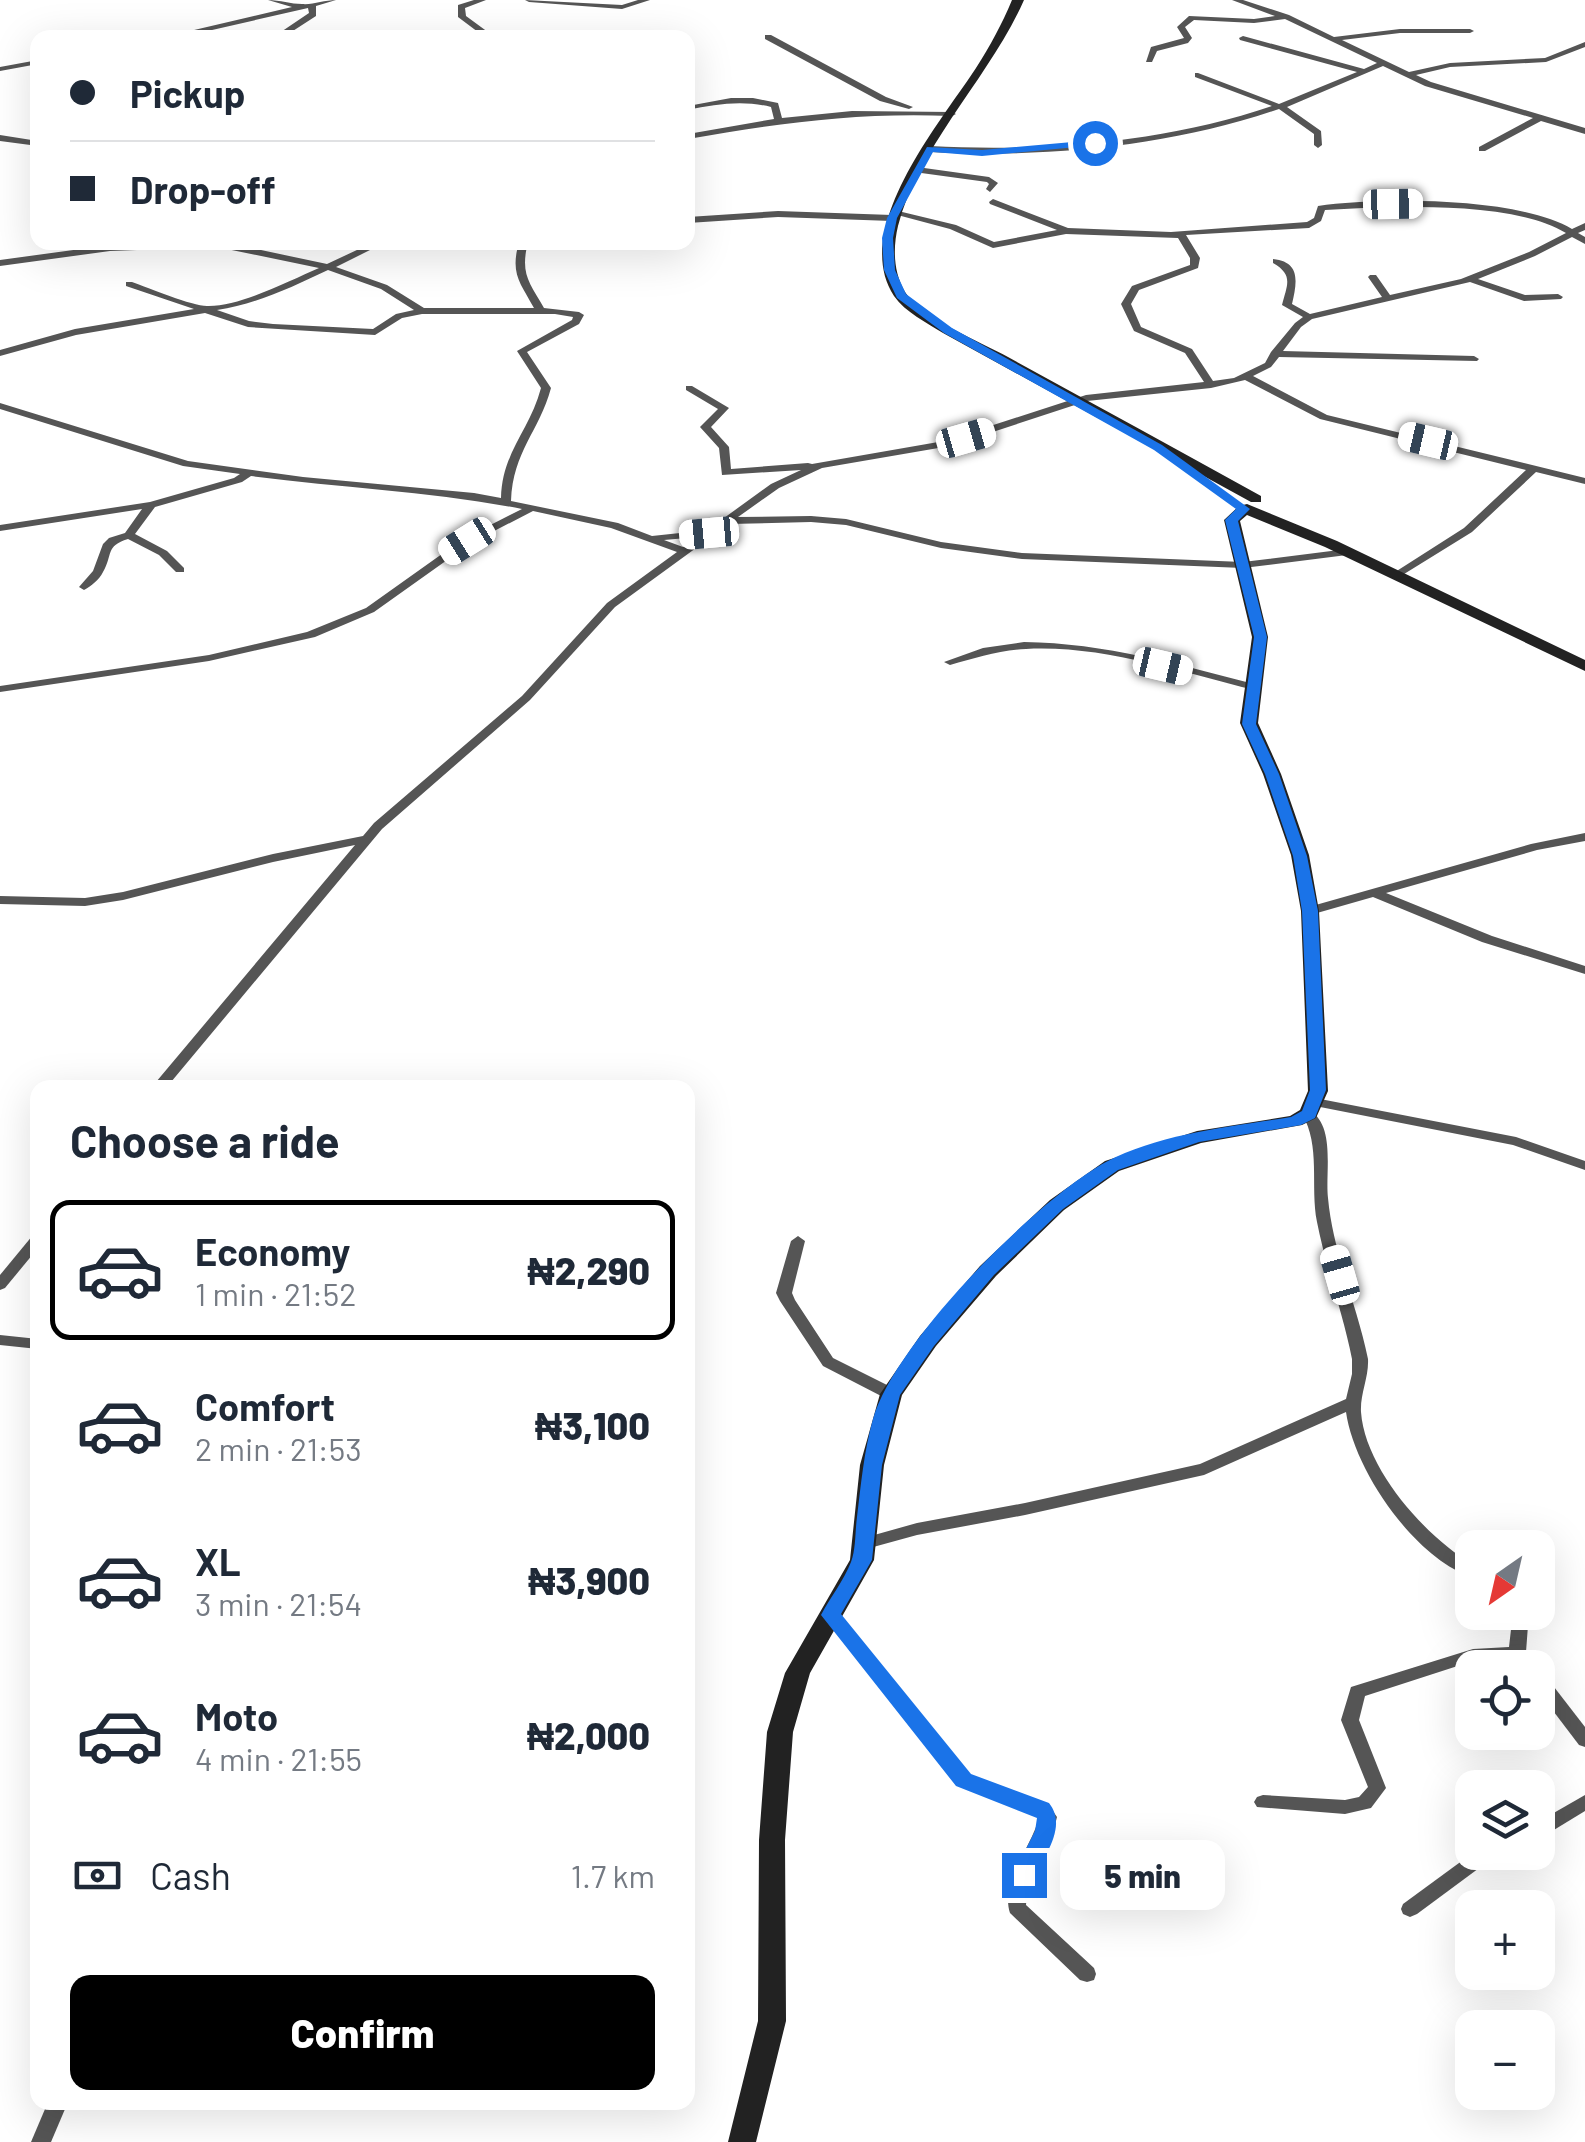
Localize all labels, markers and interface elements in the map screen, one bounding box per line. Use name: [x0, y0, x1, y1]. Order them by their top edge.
text: Pickup: [130, 70, 245, 116]
route start: [1073, 121, 1118, 166]
text: Drop-off: [130, 166, 276, 212]
car: [1363, 188, 1423, 220]
car: [933, 415, 999, 461]
car: [1395, 420, 1461, 462]
car: [434, 512, 500, 570]
car: [678, 515, 740, 551]
car: [1130, 645, 1196, 687]
text: Choose a ride: [70, 1113, 340, 1167]
icon: car: [75, 1225, 165, 1315]
text: Economy: [195, 1228, 350, 1274]
car: [1317, 1242, 1363, 1308]
text: ₦2,290: [527, 1247, 650, 1293]
text: 1 min · 21:52: [195, 1274, 356, 1312]
icon: car: [75, 1380, 165, 1470]
text: Comfort: [195, 1383, 335, 1429]
text: ₦3,100: [535, 1402, 650, 1448]
text: 2 min · 21:53: [195, 1429, 362, 1467]
north arrow: [1455, 1530, 1555, 1630]
map controls: [1455, 1530, 1555, 2110]
icon: car: [75, 1535, 165, 1625]
text: XL: [195, 1538, 241, 1584]
text: ₦3,900: [528, 1557, 650, 1603]
text: 3 min · 21:54: [195, 1584, 362, 1622]
button: locate: [1455, 1650, 1555, 1750]
icon: car: [75, 1690, 165, 1780]
text: Moto: [195, 1693, 278, 1739]
text: ₦2,000: [527, 1712, 650, 1758]
text: 4 min · 21:55: [195, 1739, 362, 1777]
button: layers: [1455, 1770, 1555, 1870]
callout: 5 min: [1059, 1840, 1224, 1910]
icon: cash: [70, 1848, 125, 1903]
text: Cash: [150, 1852, 231, 1898]
route end: [1002, 1853, 1047, 1898]
text: 1.7 km: [571, 1856, 655, 1894]
text: 5 min: [1104, 1856, 1181, 1894]
button: +: [1455, 1890, 1555, 1990]
button: Confirm: [70, 1975, 655, 2090]
button: −: [1455, 2010, 1555, 2110]

